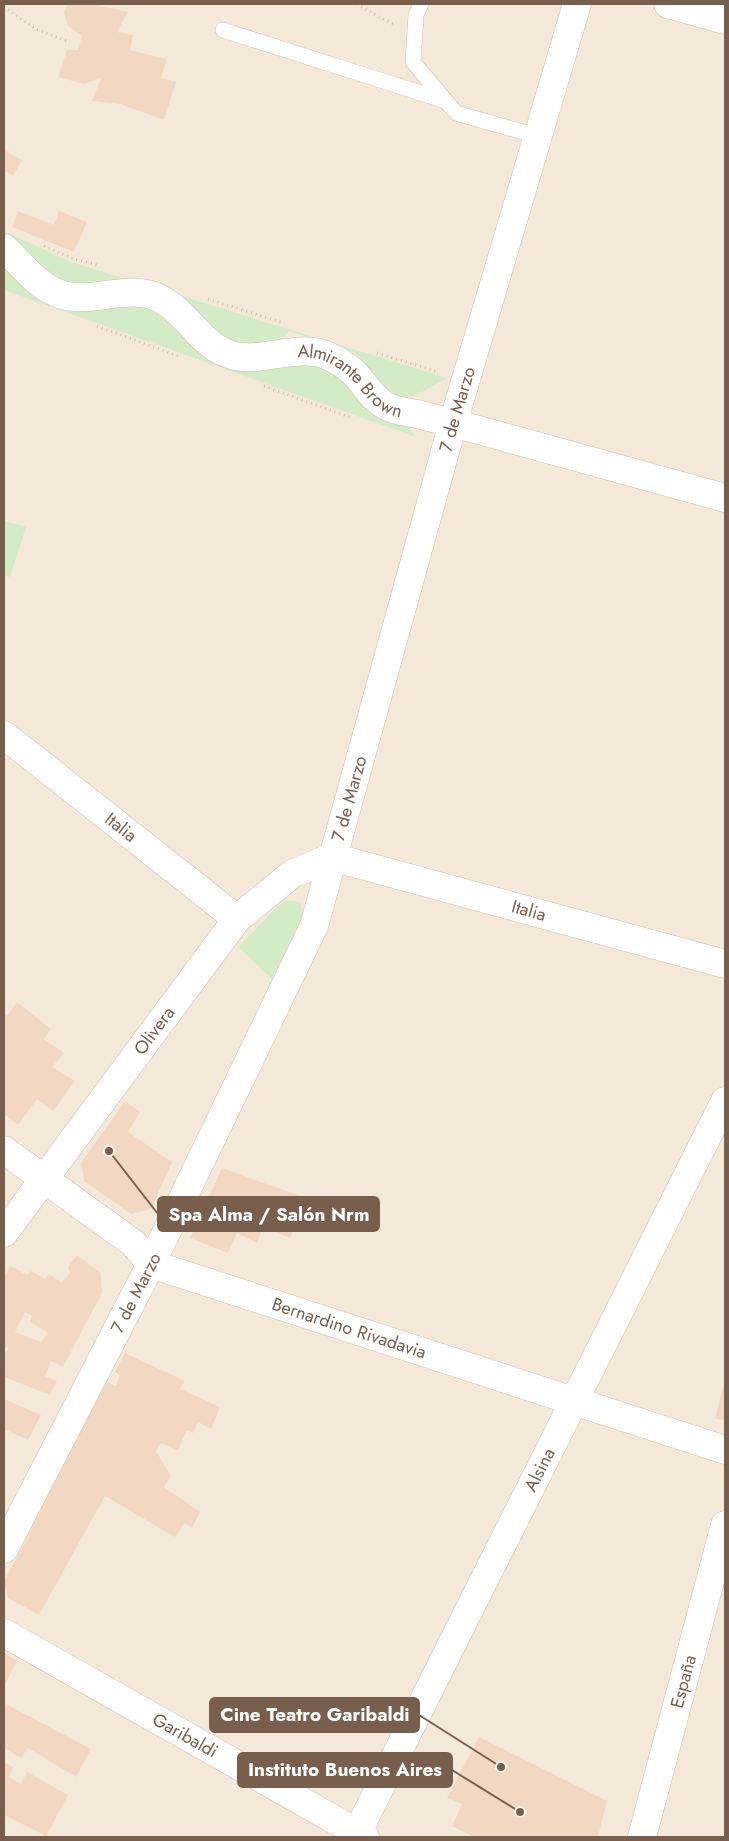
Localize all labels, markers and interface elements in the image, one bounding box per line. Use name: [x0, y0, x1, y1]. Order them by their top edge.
street label: Almirante Brown: [298, 338, 405, 424]
street label: 7 de Marzo: [433, 363, 482, 455]
street label: 7 de Marzo: [325, 753, 373, 844]
street label: Italia: [99, 806, 143, 848]
street label: Italia: [509, 893, 549, 928]
street label: Olivera: [127, 1001, 181, 1060]
callout: Spa Alma / Salón Nrm: [158, 1197, 379, 1231]
text: Spa Alma / Salón Nrm: [169, 1201, 369, 1228]
street label: 7 de Marzo: [104, 1248, 168, 1338]
street label: Bernardino Rivadavia: [269, 1291, 430, 1365]
street label: Alsina: [518, 1443, 562, 1496]
street label: España: [664, 1652, 703, 1711]
callout: Cine Teatro Garibaldi: [210, 1698, 419, 1732]
text: Cine Teatro Garibaldi: [220, 1701, 410, 1728]
street label: Garibaldi: [148, 1706, 223, 1764]
callout: Instituto Buenos Aires: [238, 1753, 452, 1787]
text: Instituto Buenos Aires: [248, 1756, 442, 1783]

